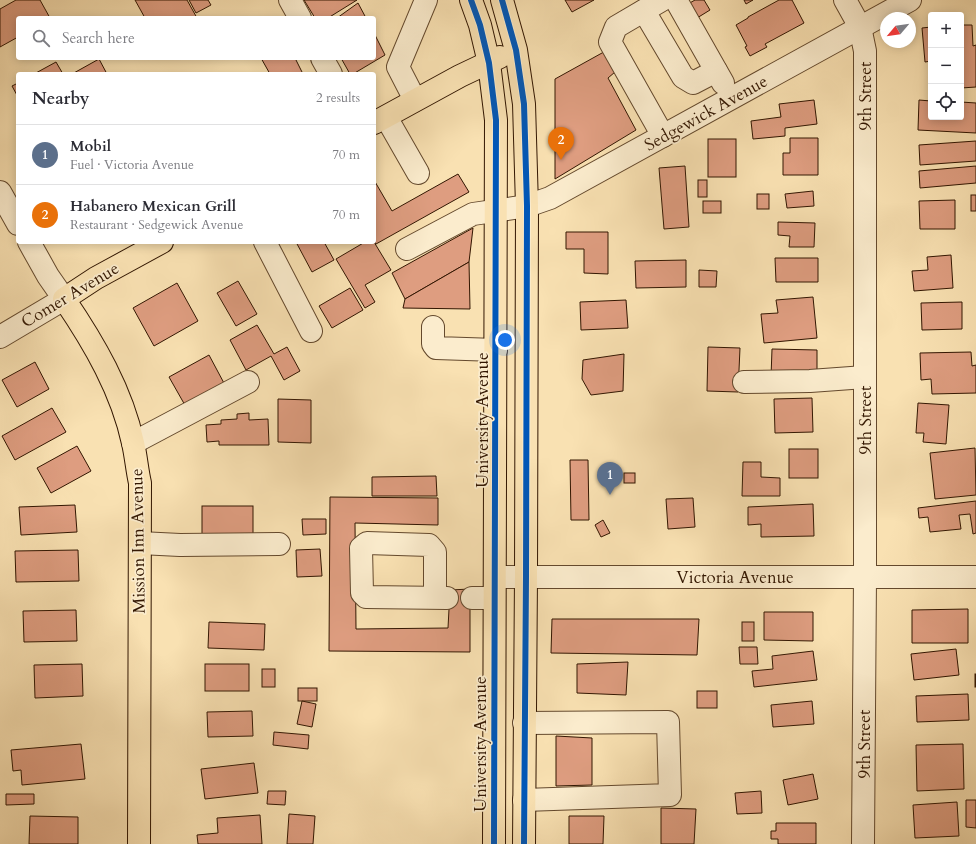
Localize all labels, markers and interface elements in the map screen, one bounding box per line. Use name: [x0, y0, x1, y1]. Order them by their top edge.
north arrow: [880, 12, 916, 48]
map controls: [928, 12, 964, 120]
button: +: [928, 12, 964, 48]
search box: [16, 16, 376, 60]
icon: search: [30, 27, 52, 49]
text: Search here: [62, 28, 135, 48]
button: −: [928, 48, 964, 84]
street label: 9th Street: [854, 61, 877, 130]
street label: Sedgewick Avenue: [640, 70, 772, 156]
button: locate: [928, 84, 964, 120]
text: Nearby: [32, 87, 89, 110]
text: 2 results: [316, 89, 360, 107]
pin: 2: [548, 127, 574, 160]
text: Mobil: [70, 136, 111, 156]
text: 1: [42, 146, 48, 164]
text: 70 m: [332, 146, 360, 164]
text: Fuel · Victoria Avenue: [70, 156, 194, 174]
text: Habanero Mexican Grill: [70, 196, 236, 216]
text: 2: [42, 206, 48, 224]
text: 70 m: [332, 206, 360, 224]
text: Restaurant · Sedgewick Avenue: [70, 216, 243, 234]
street label: Comer Avenue: [17, 257, 123, 333]
your location: [495, 330, 515, 350]
street label: University Avenue: [471, 352, 494, 488]
street label: 9th Street: [854, 385, 877, 454]
pin: 1: [597, 462, 623, 495]
street label: Mission Inn Avenue: [125, 468, 151, 614]
street label: Victoria Avenue: [676, 566, 794, 589]
street label: University Avenue: [469, 676, 492, 812]
street label: 9th Street: [853, 709, 876, 778]

